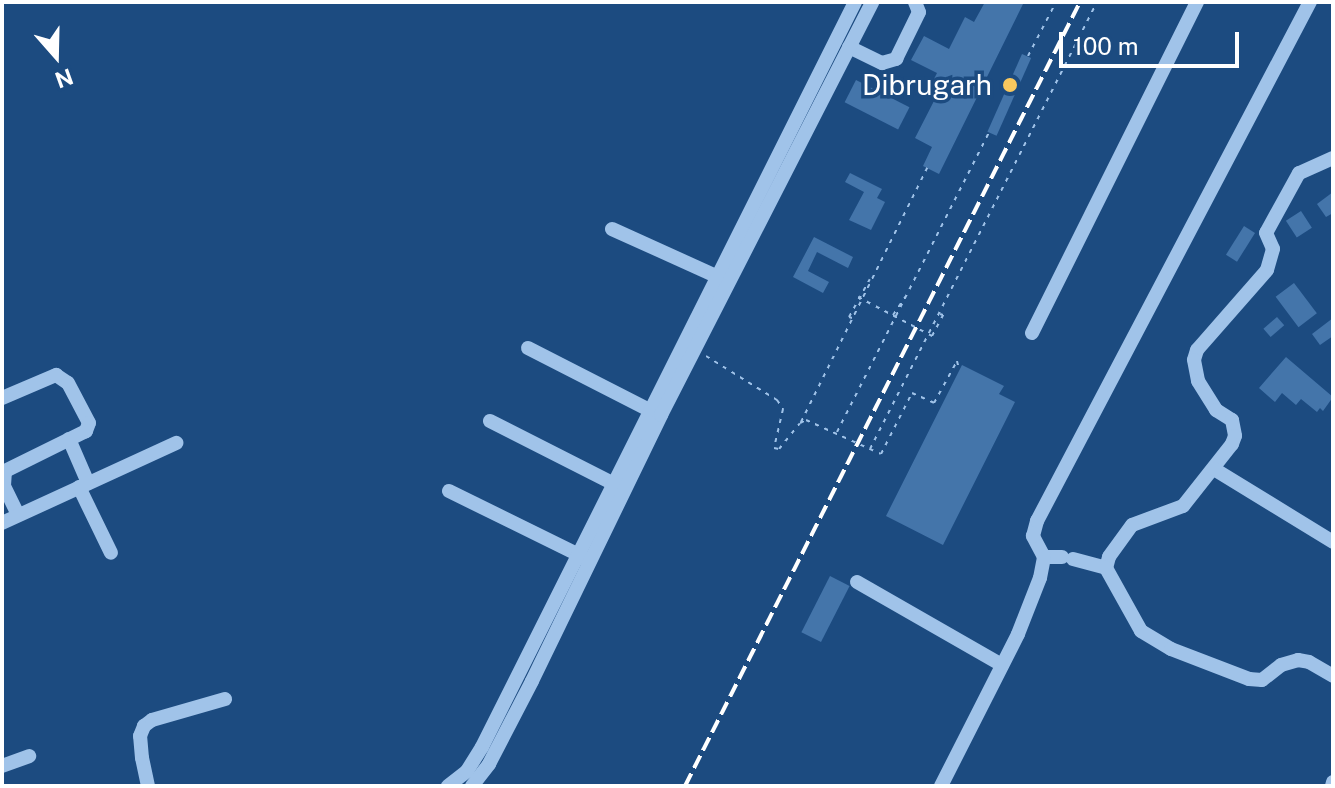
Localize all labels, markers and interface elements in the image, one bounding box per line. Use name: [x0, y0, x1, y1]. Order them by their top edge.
north arrow: [16, 16, 96, 96]
scale bar: [1063, 16, 1243, 66]
text: 100 m: [1073, 32, 1139, 60]
text: N: [52, 63, 77, 94]
place label: Dibrugarh: [862, 68, 992, 102]
marker: Dibrugarh: [999, 74, 1021, 96]

